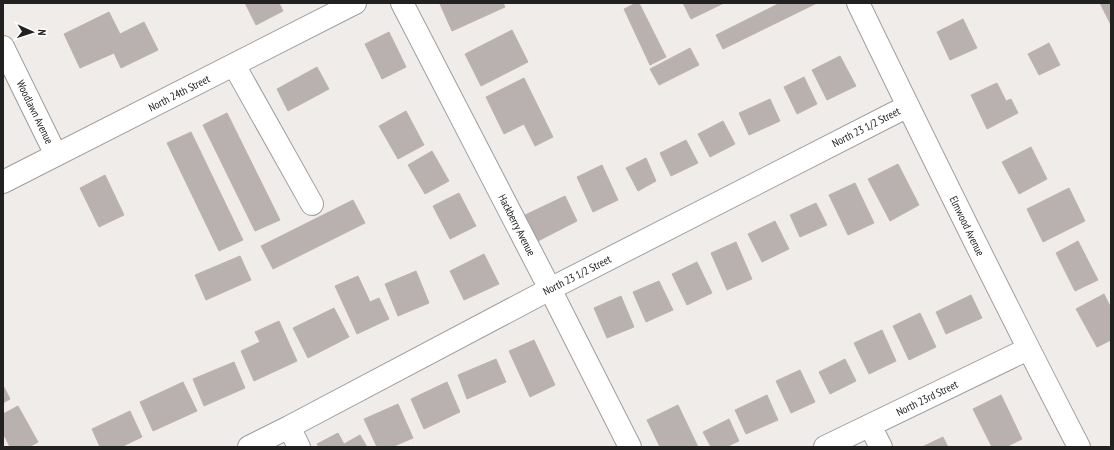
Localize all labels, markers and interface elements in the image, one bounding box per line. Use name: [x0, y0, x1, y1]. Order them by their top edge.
north arrow: [12, 12, 52, 52]
text: N: [35, 29, 49, 36]
street label: North 24th Street: [146, 72, 212, 114]
street label: Woodlawn Avenue: [13, 78, 57, 147]
street label: North 23 1/2 Street: [830, 104, 902, 150]
street label: Hackberry Avenue: [495, 192, 539, 259]
street label: Elmwood Avenue: [946, 194, 988, 259]
street label: North 23 1/2 Street: [541, 252, 613, 298]
street label: North 23rd Street: [894, 377, 960, 419]

